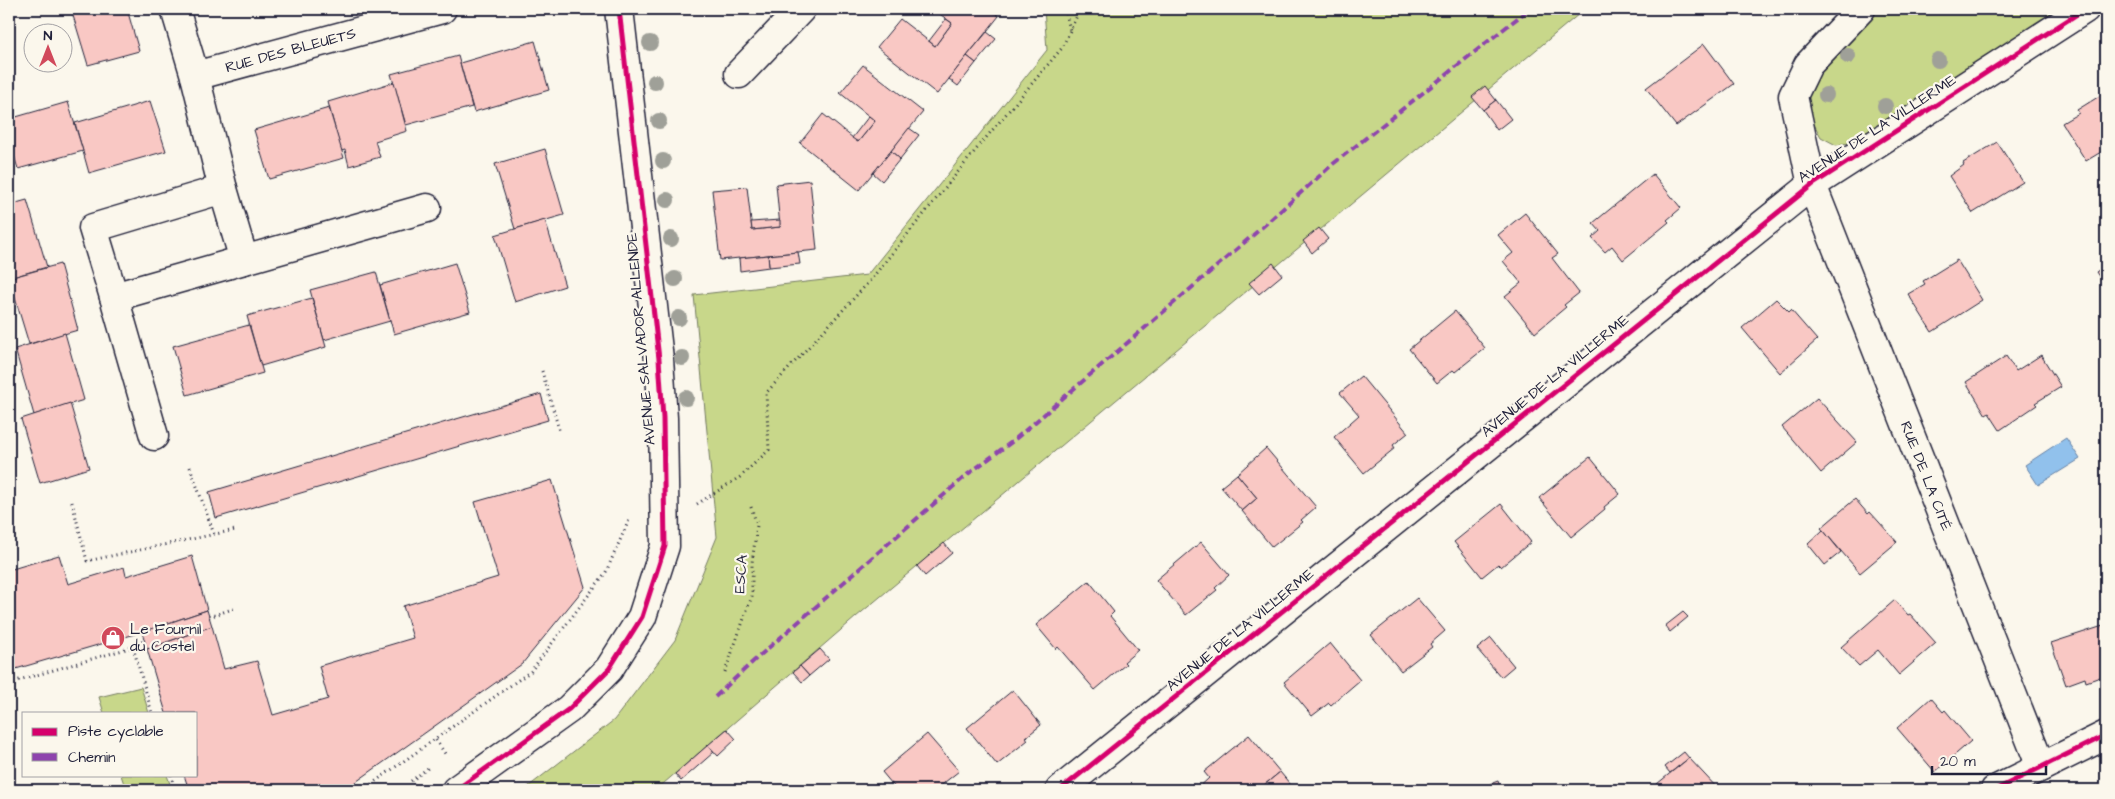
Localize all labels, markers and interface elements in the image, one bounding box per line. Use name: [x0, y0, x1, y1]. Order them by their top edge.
north arrow: [22, 22, 72, 72]
street label: RUE DES BLEUETS: [223, 22, 359, 78]
text: N: [44, 26, 53, 46]
street label: AVENUE DE LA VILLERME: [1794, 70, 1960, 188]
street label: AVENUE SALVADOR ALLENDE: [621, 232, 661, 446]
street label: AVENUE DE LA VILLERME: [1477, 310, 1633, 442]
street label: RUE DE LA CITÉ: [1895, 418, 1957, 534]
street label: ESCA: [729, 554, 753, 594]
street label: AVENUE DE LA VILLERME: [1162, 564, 1318, 696]
place label: Le Fournil du Costel: [130, 619, 201, 657]
shop icon: Le Fournil du Costel: [100, 625, 126, 651]
legend: [22, 712, 198, 776]
text: Piste cyclable: [68, 721, 164, 743]
scale bar: [1932, 744, 2046, 776]
text: Chemin: [68, 747, 116, 768]
text: 20 m: [1940, 751, 1976, 772]

